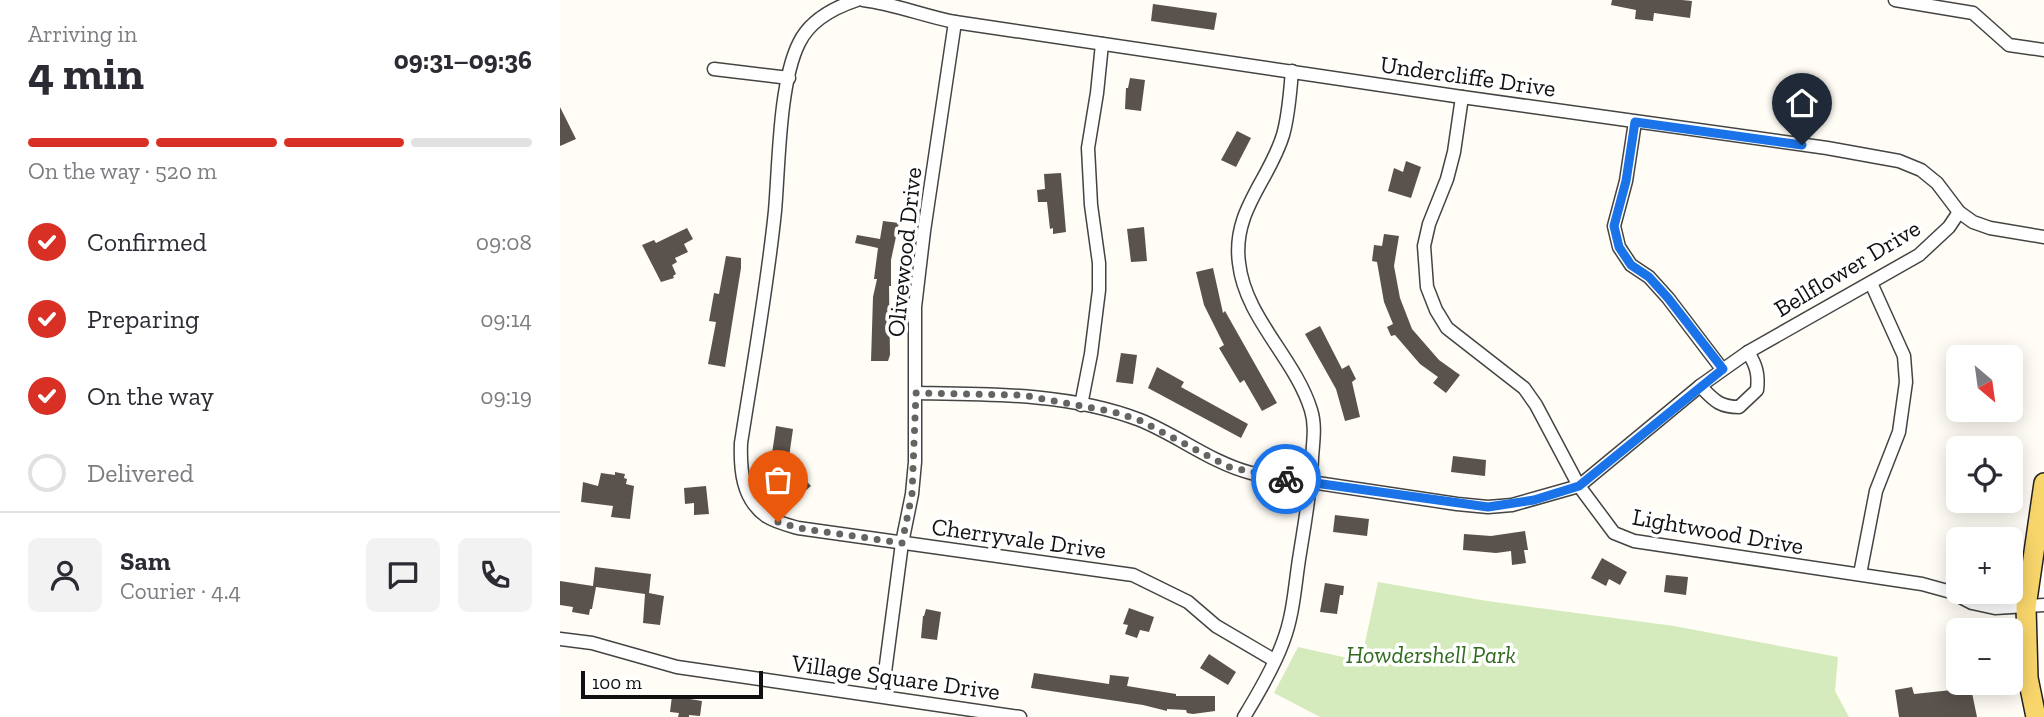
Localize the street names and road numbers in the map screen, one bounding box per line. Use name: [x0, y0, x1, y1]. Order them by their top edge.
street label: Undercliffe Drive: [1378, 49, 1558, 103]
street label: Olivewood Drive: [881, 166, 927, 338]
street label: Bellflower Drive: [1769, 213, 1925, 323]
street label: Lightwood Drive: [1630, 502, 1806, 560]
street label: Cherryvale Drive: [930, 511, 1108, 565]
street label: Village Square Drive: [789, 648, 1002, 706]

